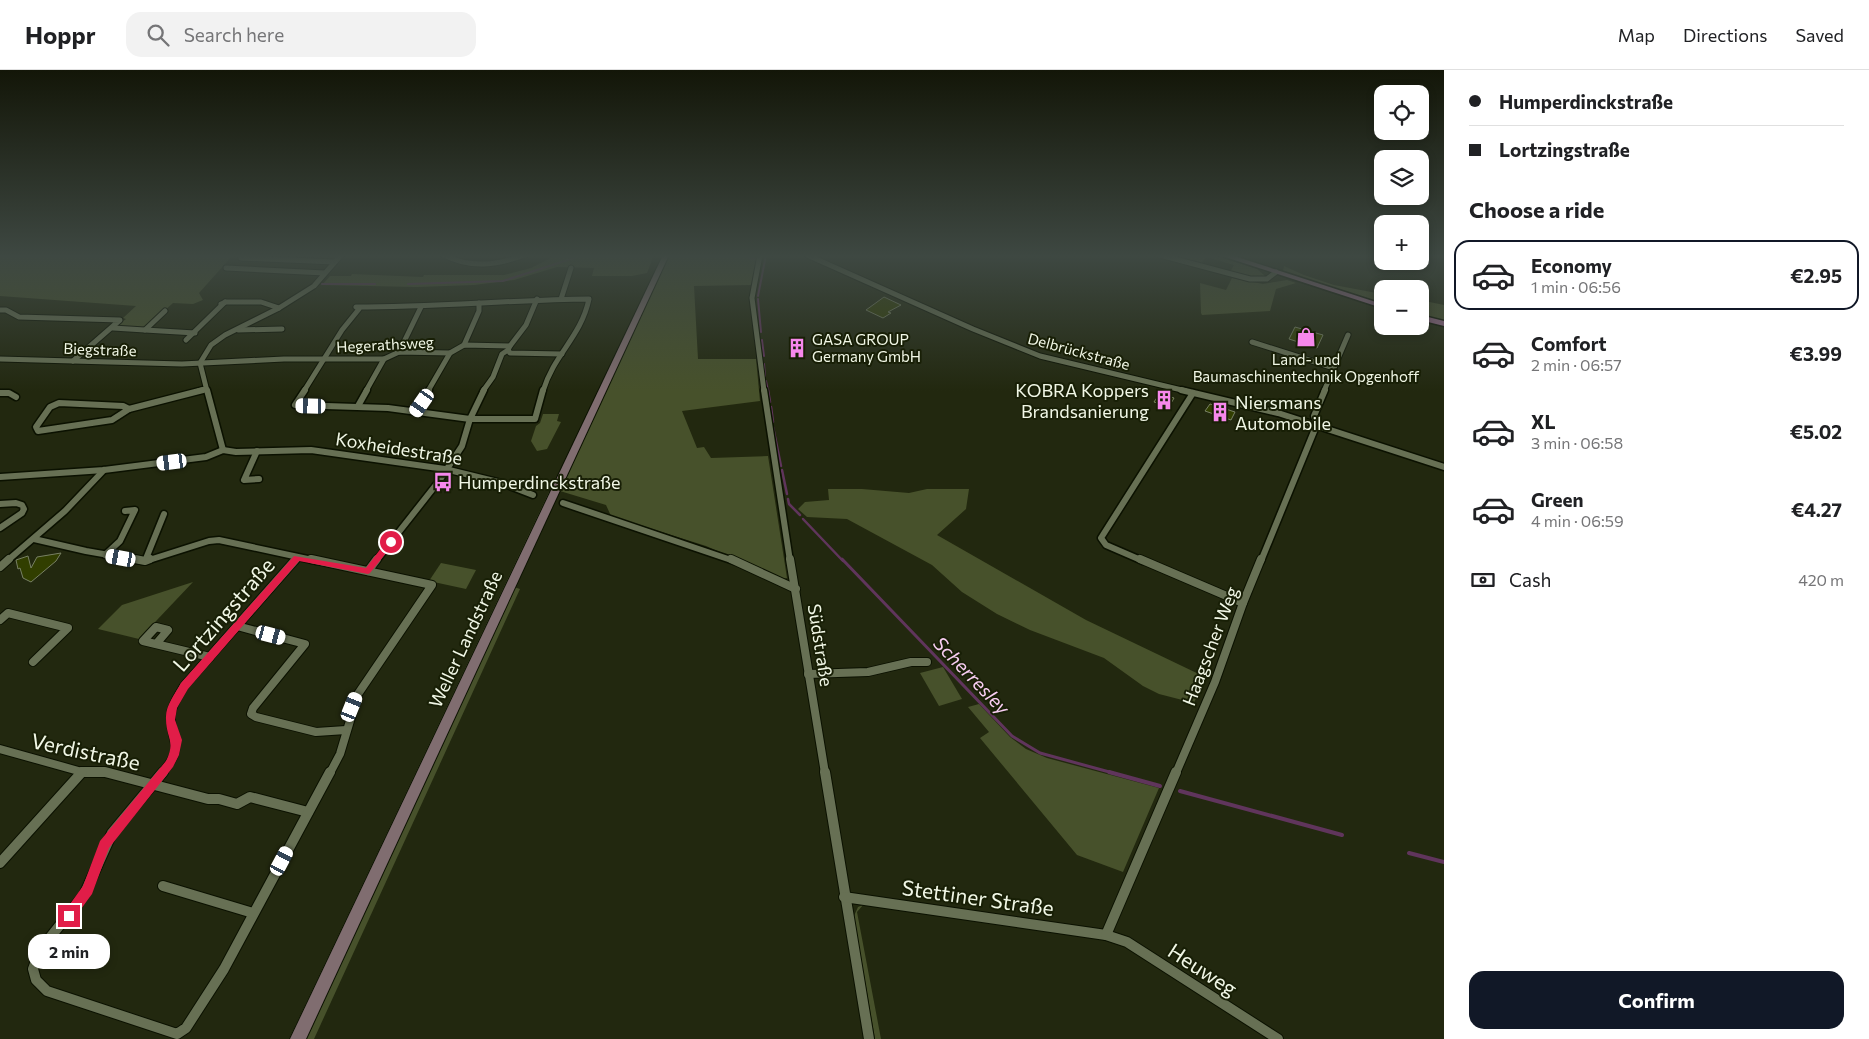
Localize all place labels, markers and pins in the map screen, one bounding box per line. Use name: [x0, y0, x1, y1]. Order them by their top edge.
shop icon: Land- und Baumaschinentechnik Opgenhoff: [1295, 326, 1317, 348]
place label: GASA GROUP Germany GmbH: [812, 330, 921, 365]
building icon: GASA GROUP Germany GmbH: [786, 337, 808, 359]
place label: Land- und Baumaschinentechnik Opgenhoff: [1193, 350, 1420, 385]
place label: KOBRA Koppers Brandsanierung: [1015, 379, 1149, 422]
building icon: KOBRA Koppers Brandsanierung: [1153, 389, 1175, 411]
place label: Niersmans Automobile: [1235, 391, 1331, 434]
building icon: Niersmans Automobile: [1209, 401, 1231, 423]
bus stop icon: Humperdinckstraße: [432, 471, 454, 493]
place label: Humperdinckstraße: [458, 471, 621, 493]

